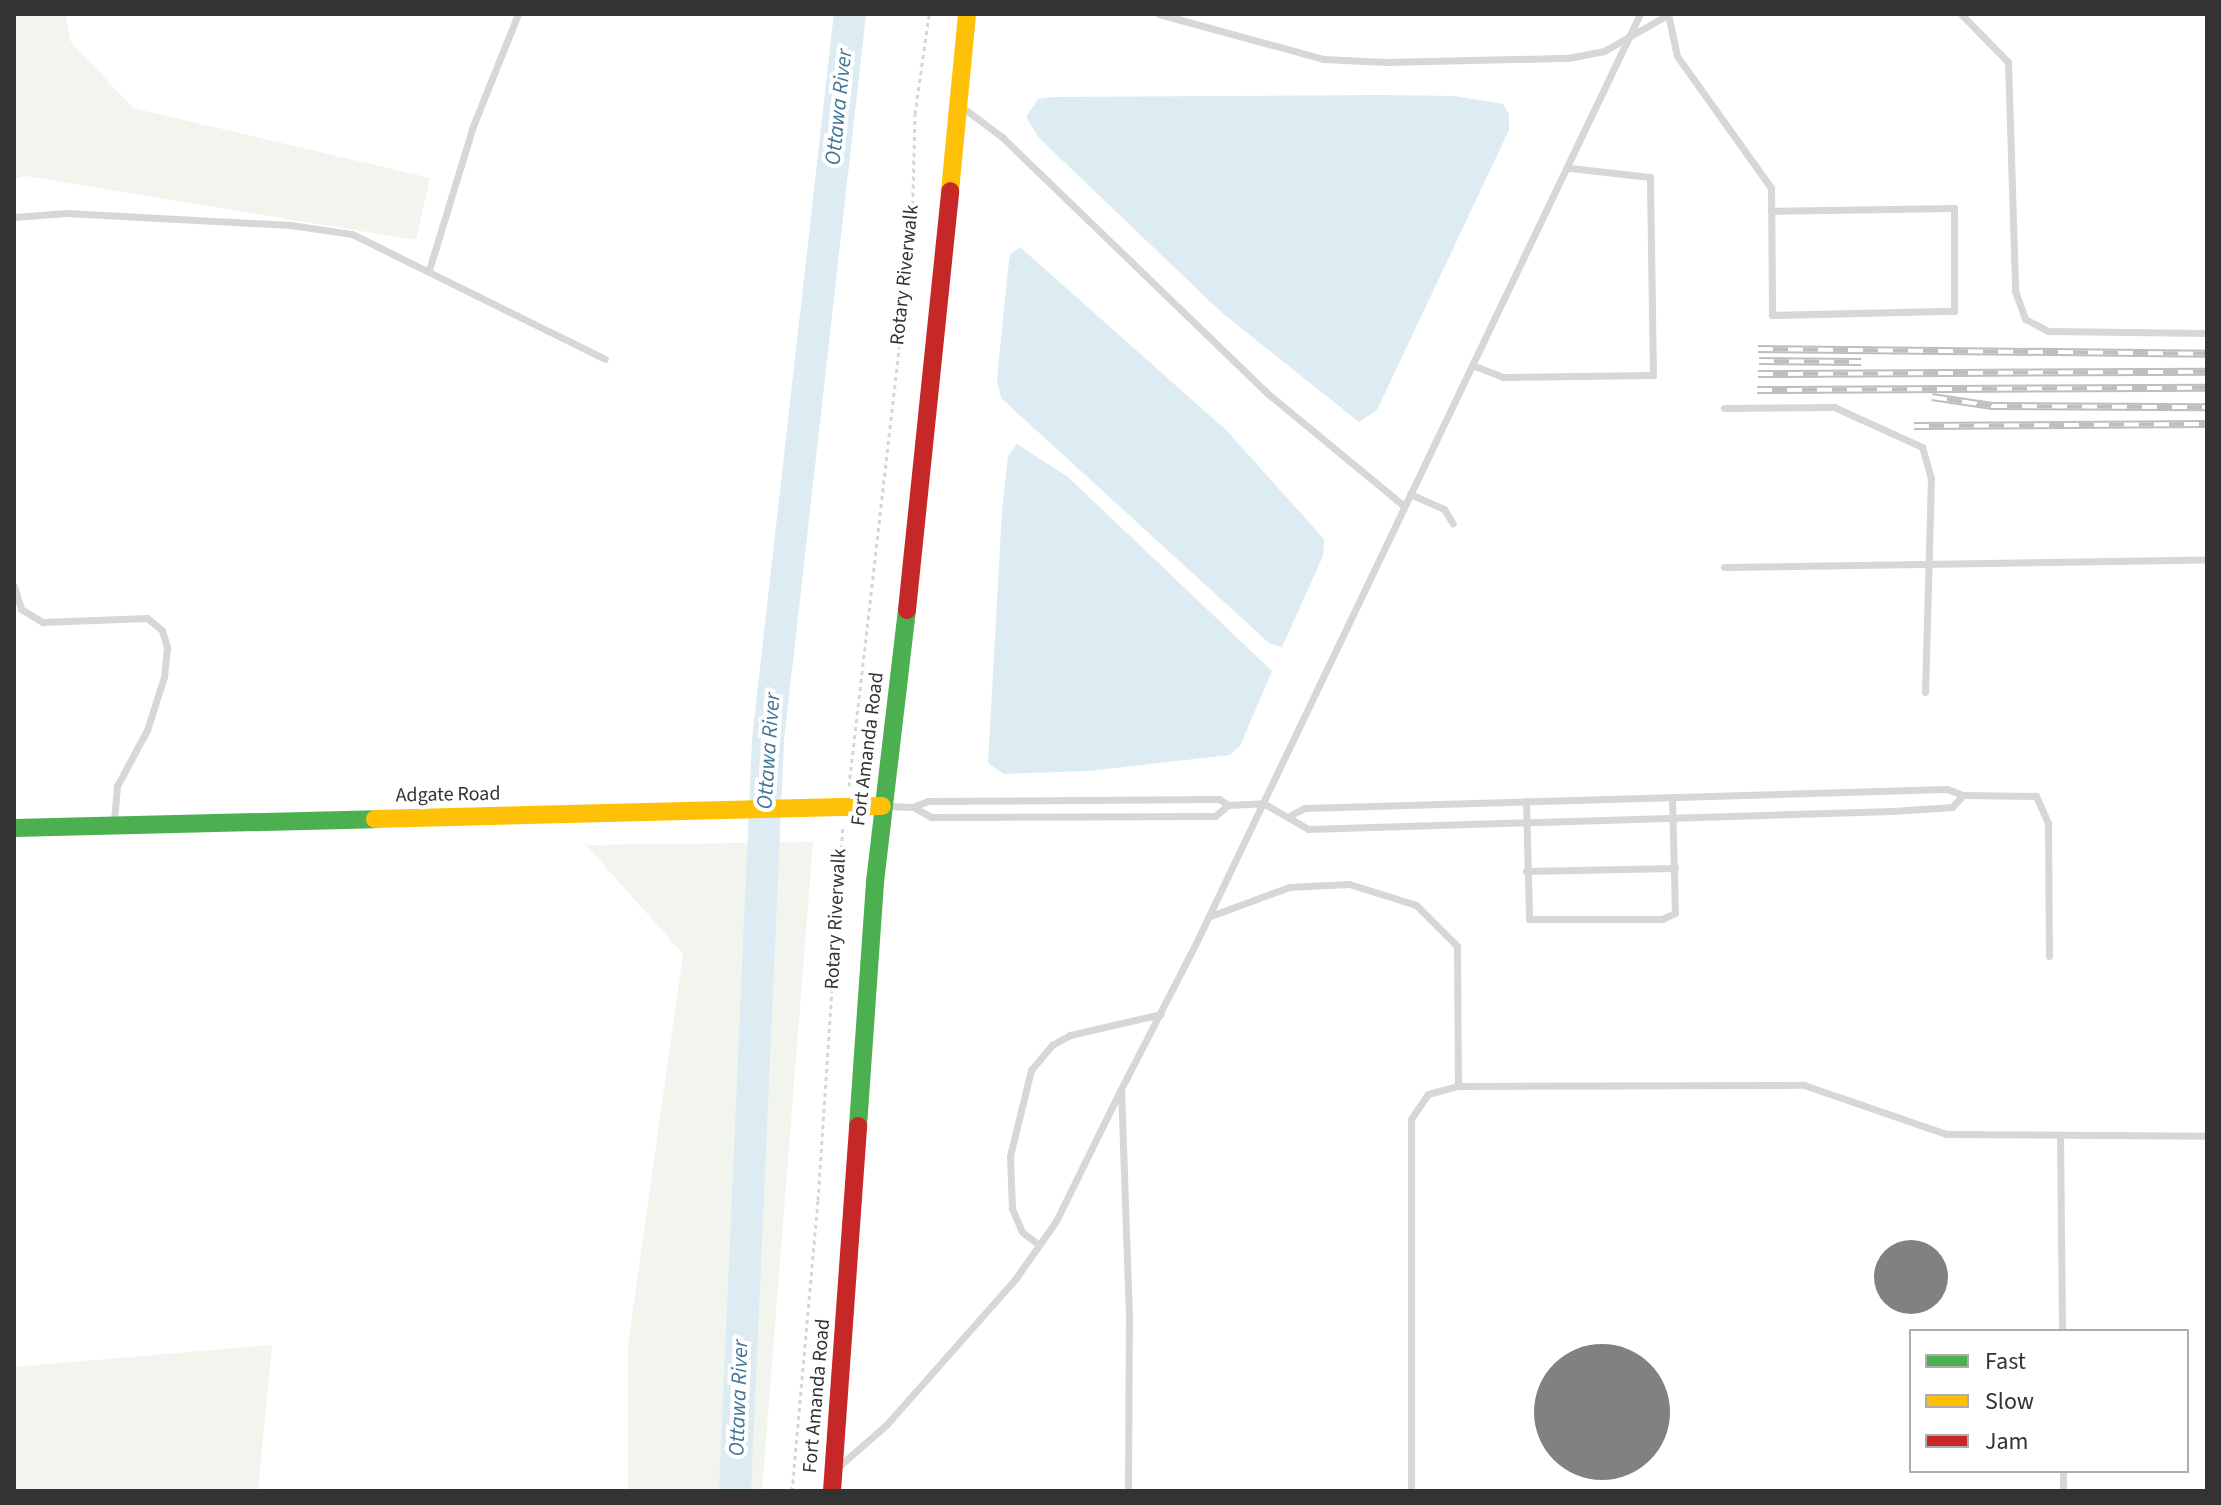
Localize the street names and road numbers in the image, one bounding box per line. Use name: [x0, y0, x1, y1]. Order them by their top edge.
street label: Rotary Riverwalk: [886, 204, 924, 346]
street label: Fort Amanda Road: [847, 671, 889, 827]
street label: Adgate Road: [395, 782, 501, 808]
street label: Rotary Riverwalk: [820, 848, 852, 990]
street label: Fort Amanda Road: [798, 1318, 836, 1474]

